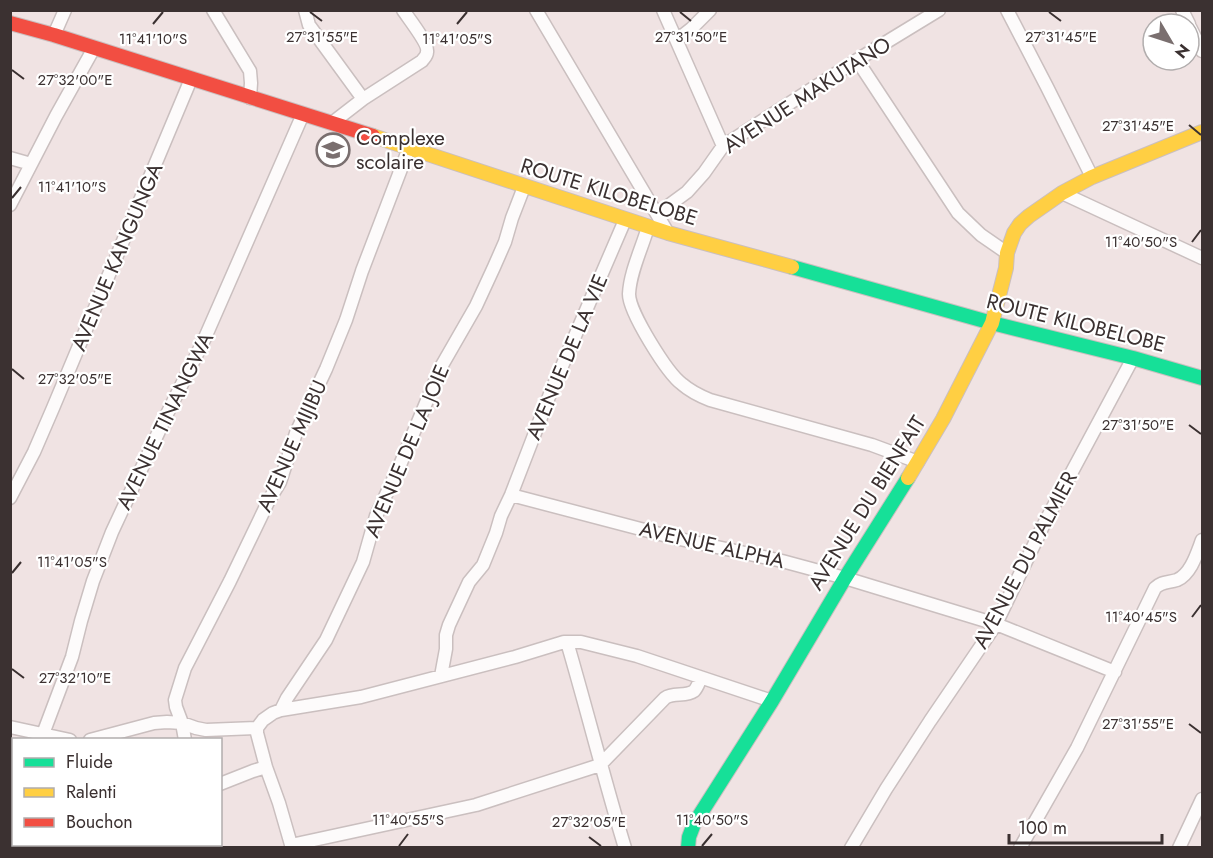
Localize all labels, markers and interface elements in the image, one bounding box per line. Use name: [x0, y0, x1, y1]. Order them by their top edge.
north arrow: [1141, 12, 1201, 72]
text: 27°31'55"E: [286, 26, 358, 48]
text: 27°31'50"E: [655, 26, 727, 48]
text: 27°31'45"E: [1025, 26, 1097, 48]
text: 11°41'10"S: [119, 28, 187, 50]
text: 11°41'05"S: [422, 28, 492, 50]
street label: AVENUE MAKUTANO: [717, 29, 897, 161]
text: N: [1169, 39, 1195, 63]
text: 27°32'00"E: [38, 69, 112, 91]
text: 27°31'45"E: [1102, 115, 1174, 137]
place label: Complexe scolaire: [356, 123, 445, 177]
school or university icon: Complexe scolaire: [315, 132, 351, 168]
street label: ROUTE KILOBELOBE: [517, 151, 701, 233]
street label: AVENUE KANGUNGA: [64, 158, 170, 356]
text: 11°41'10"S: [38, 176, 106, 198]
text: 11°40'50"S: [1105, 231, 1177, 253]
street label: AVENUE DE LA VIE: [519, 270, 615, 444]
street label: ROUTE KILOBELOBE: [983, 286, 1169, 360]
street label: AVENUE TINANGWA: [109, 327, 221, 515]
street label: AVENUE DE LA JOIE: [357, 360, 457, 542]
text: 27°32'05"E: [38, 368, 112, 390]
street label: AVENUE MIJIBU: [249, 375, 335, 517]
street label: AVENUE DU BIENFAIT: [801, 410, 933, 596]
text: 27°31'50"E: [1102, 414, 1174, 436]
street label: AVENUE DU PALMIER: [966, 466, 1085, 654]
street label: AVENUE ALPHA: [636, 514, 788, 576]
text: 11°41'05"S: [37, 551, 107, 573]
text: 11°40'45"S: [1105, 606, 1177, 628]
text: 27°32'10"E: [39, 667, 111, 689]
text: 27°31'55"E: [1102, 713, 1174, 735]
legend: [12, 738, 222, 846]
text: Fluide: [66, 749, 113, 775]
text: Ralenti: [66, 779, 117, 805]
scale bar: [1009, 807, 1162, 845]
text: Bouchon: [66, 809, 133, 835]
text: 11°40'55"S: [372, 809, 444, 831]
text: 11°40'50"S: [676, 809, 748, 831]
text: 27°32'05"E: [552, 811, 626, 833]
text: 100 m: [1018, 815, 1067, 841]

